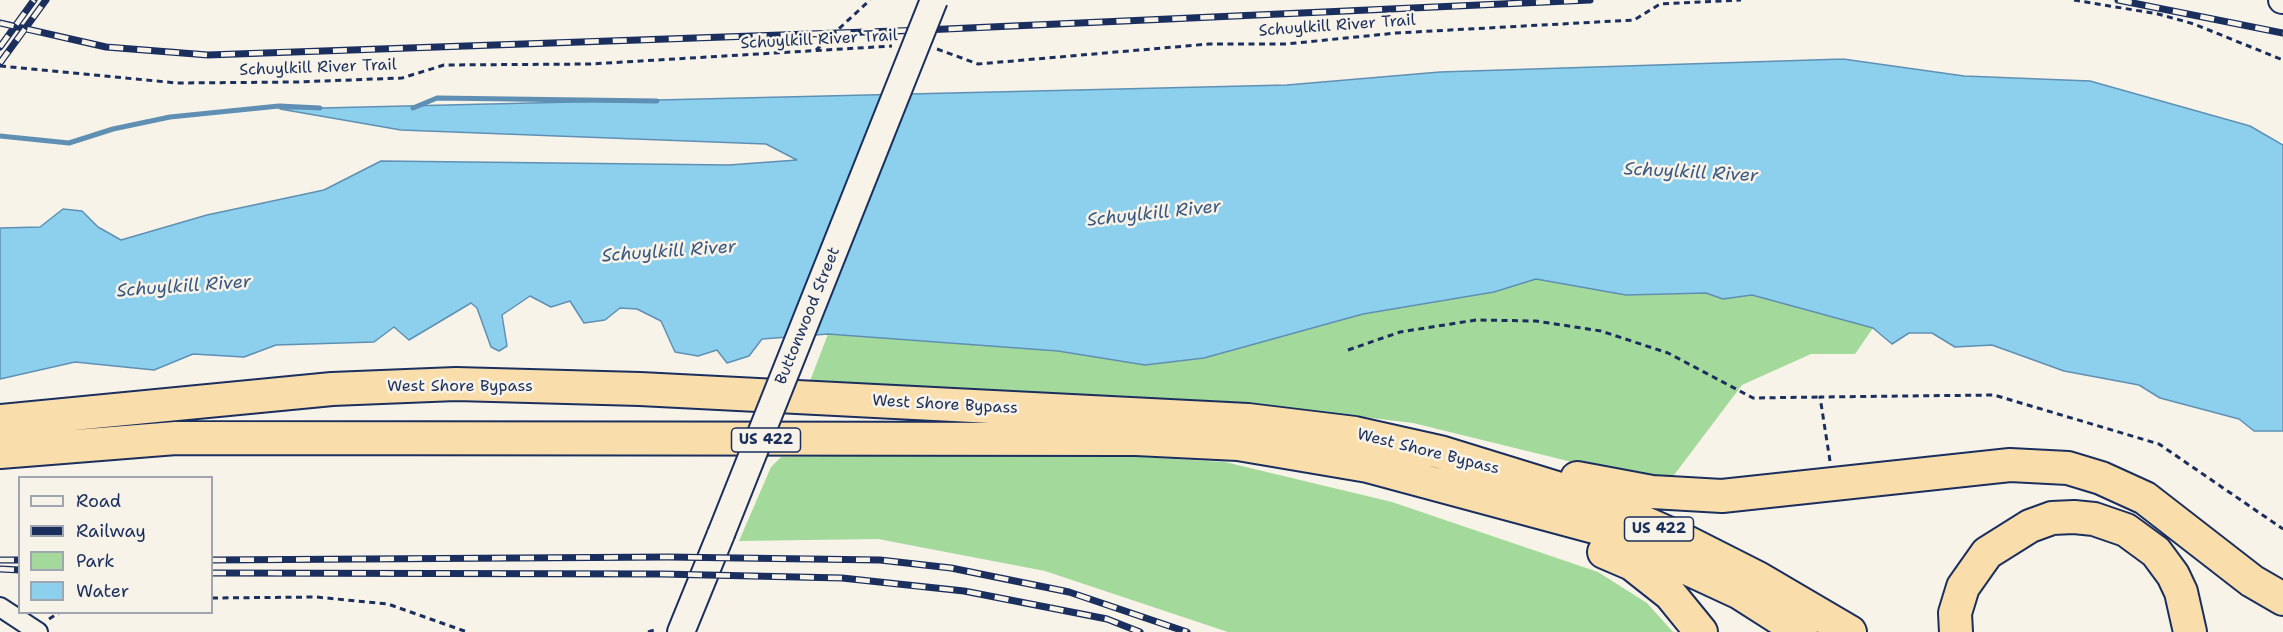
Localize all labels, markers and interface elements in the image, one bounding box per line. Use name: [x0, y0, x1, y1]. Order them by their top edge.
street label: Schuylkill River Trail: [1258, 11, 1416, 41]
street label: Schuylkill River Trail: [740, 26, 898, 54]
street label: Schuylkill River Trail: [239, 56, 397, 80]
water label: Schuylkill River: [1623, 159, 1759, 187]
water label: Schuylkill River: [1086, 196, 1222, 232]
water label: Schuylkill River: [601, 237, 737, 267]
street label: Buttonwood Street: [772, 244, 844, 388]
water label: Schuylkill River: [116, 272, 252, 302]
street label: West Shore Bypass: [387, 377, 533, 397]
street label: West Shore Bypass: [872, 392, 1018, 418]
street label: West Shore Bypass: [1355, 425, 1501, 479]
road number: US 422: [732, 428, 801, 452]
legend: [18, 476, 213, 614]
text: Road: [76, 489, 121, 513]
road number: US 422: [1624, 517, 1694, 541]
text: Railway: [76, 519, 146, 543]
text: Park: [76, 549, 115, 573]
text: Water: [76, 579, 129, 603]

